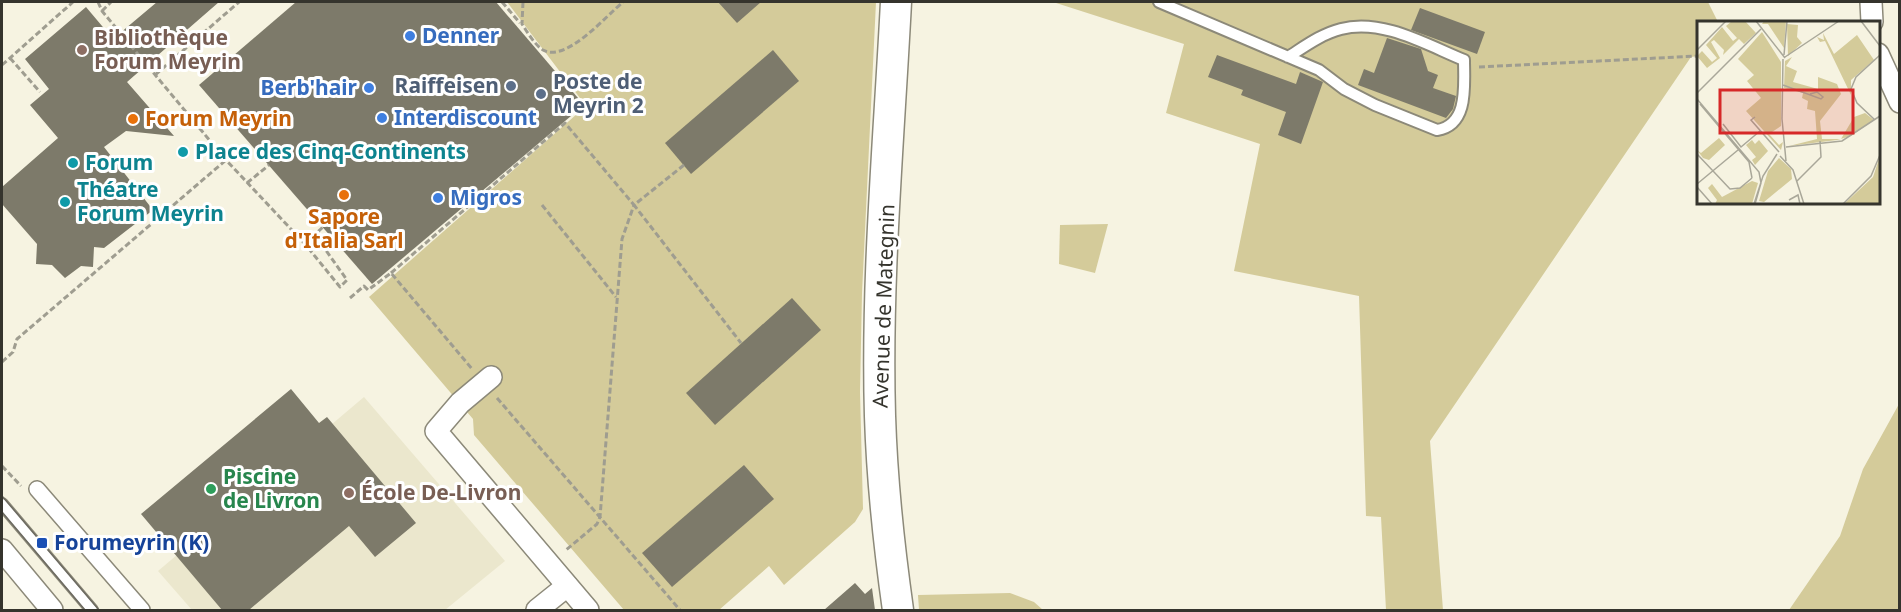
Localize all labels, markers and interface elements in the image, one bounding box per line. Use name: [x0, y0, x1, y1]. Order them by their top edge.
place label: Denner: [422, 21, 500, 49]
inset map: [1697, 21, 1880, 204]
place label: Bibliothèque Forum Meyrin: [94, 23, 241, 75]
marker: Denner: [403, 29, 417, 43]
marker: Bibliothèque Forum Meyrin: [75, 43, 89, 57]
place label: Poste de Meyrin 2: [553, 67, 644, 119]
place label: Raiffeisen: [395, 71, 499, 99]
place label: Berb'hair: [261, 73, 358, 101]
marker: Raiffeisen: [504, 79, 518, 93]
marker: Berb'hair: [362, 81, 376, 95]
marker: Poste de Meyrin 2: [534, 87, 548, 101]
place label: Interdiscount: [394, 103, 537, 131]
place label: Forum Meyrin: [145, 104, 292, 132]
marker: Interdiscount: [375, 111, 389, 125]
marker: Forum Meyrin: [126, 112, 140, 126]
place label: Place des Cinq-Continents: [195, 137, 466, 165]
marker: Place des Cinq-Continents: [176, 145, 190, 159]
place label: Forum: [85, 148, 153, 176]
marker: Forum: [66, 156, 80, 170]
place label: Théatre Forum Meyrin: [77, 175, 224, 227]
place label: Migros: [450, 183, 522, 211]
marker: Sapore d'Italia Sarl: [337, 188, 351, 202]
marker: Migros: [431, 191, 445, 205]
marker: Théatre Forum Meyrin: [58, 195, 72, 209]
place label: Sapore d'Italia Sarl: [284, 202, 404, 254]
street label: Avenue de Mategnin: [865, 204, 901, 408]
place label: Piscine de Livron: [223, 462, 320, 514]
place label: École De-Livron: [361, 478, 521, 506]
marker: Piscine de Livron: [204, 482, 218, 496]
marker: École De-Livron: [342, 486, 356, 500]
place label: Forumeyrin (K): [54, 528, 209, 556]
marker: Forumeyrin (K): [35, 536, 49, 550]

